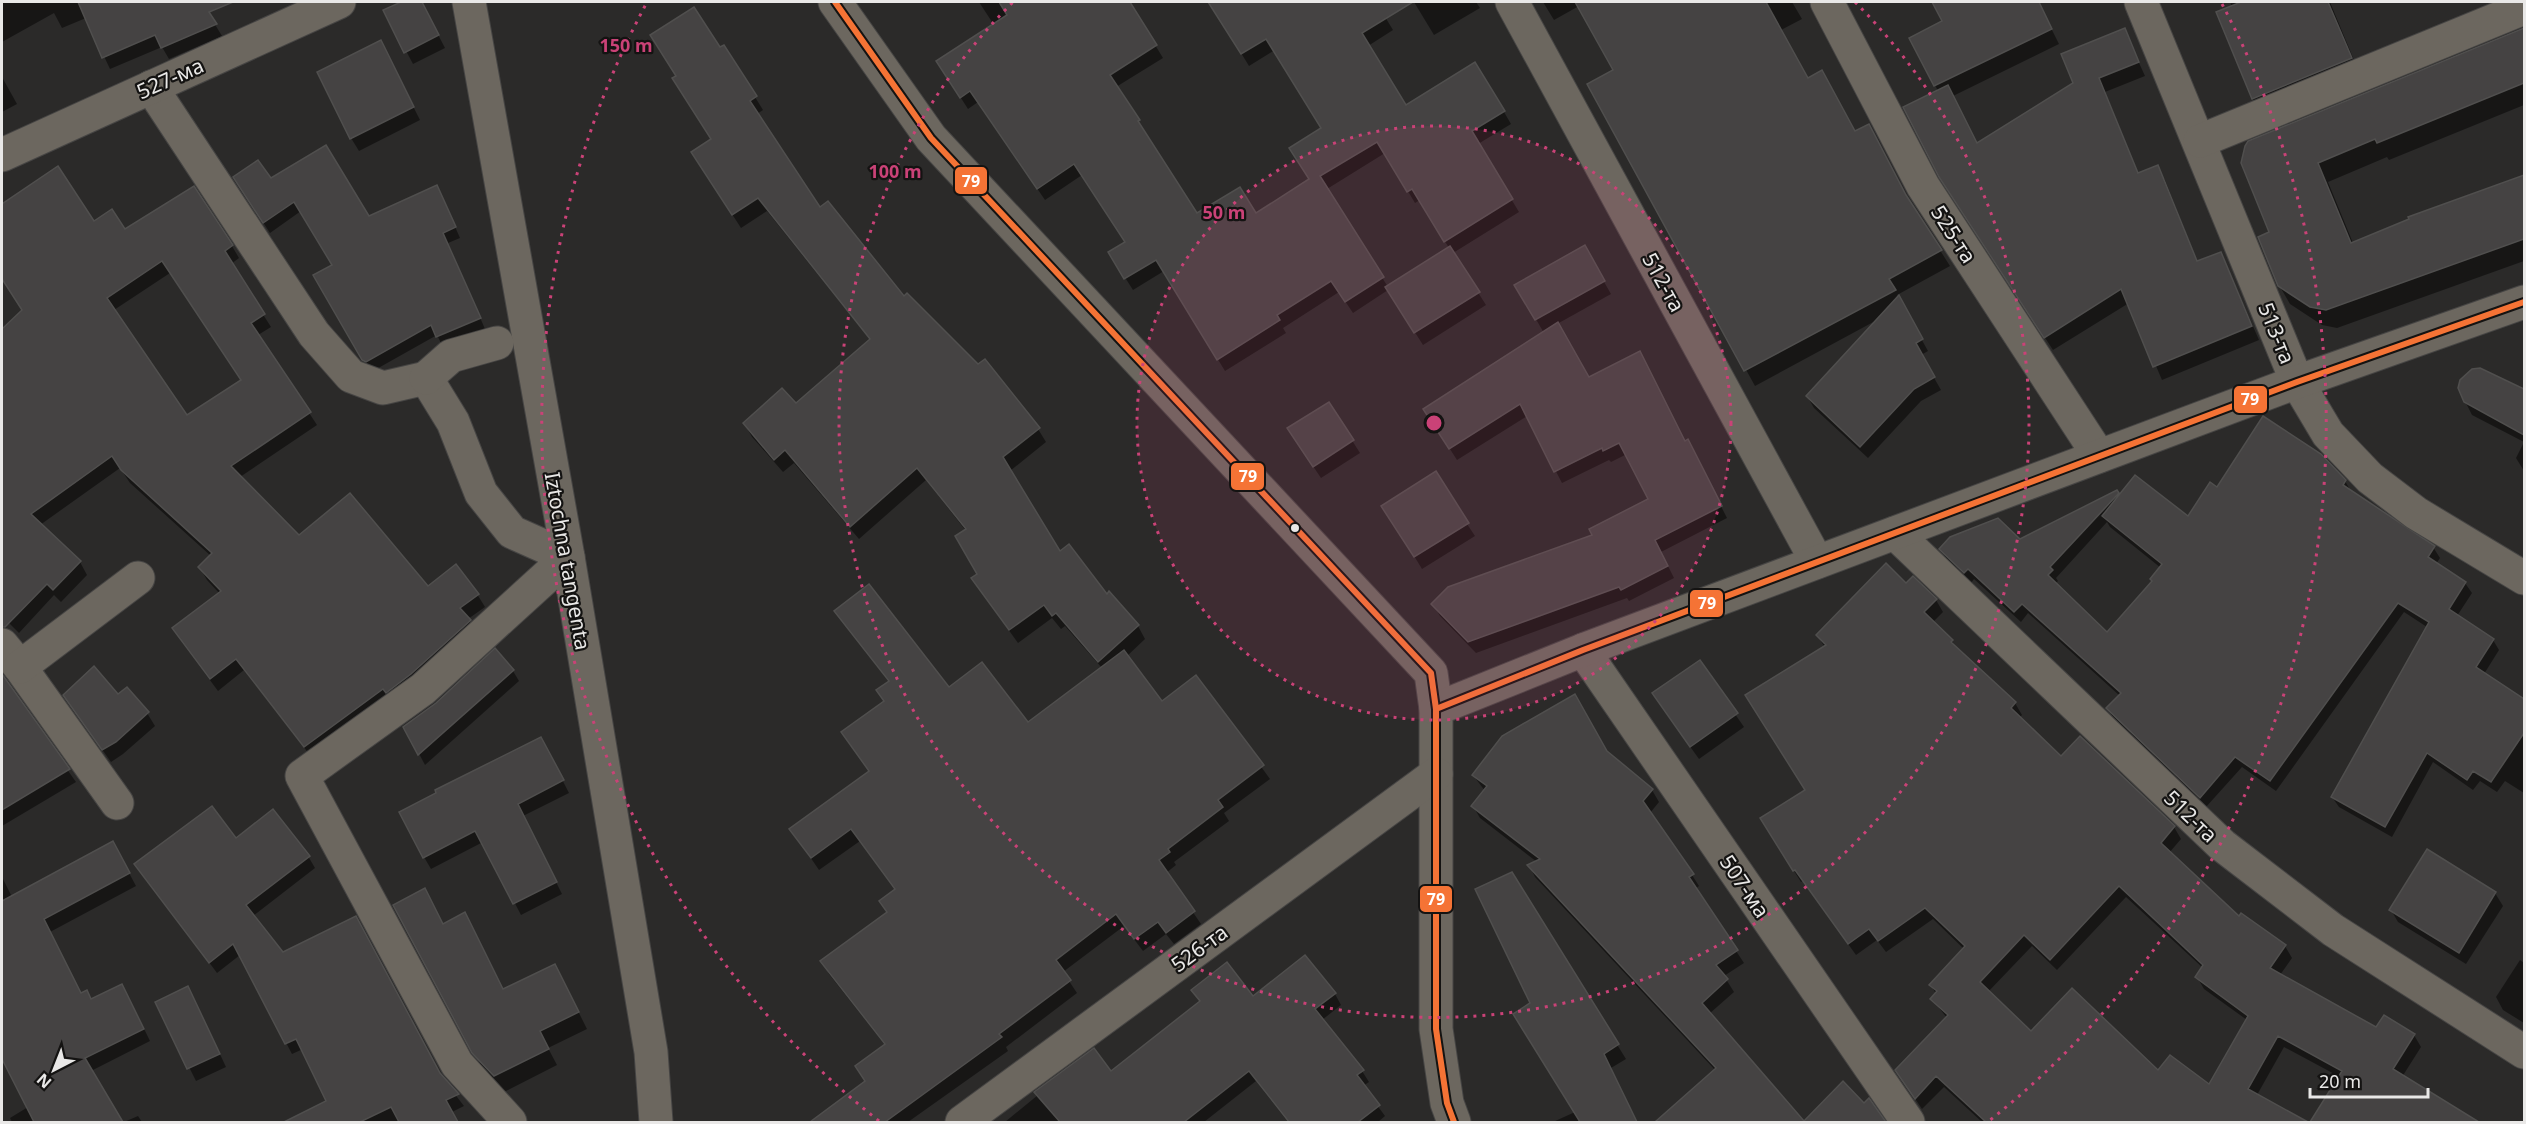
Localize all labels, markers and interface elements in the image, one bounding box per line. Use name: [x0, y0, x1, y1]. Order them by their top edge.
text: 150 m: [599, 33, 653, 57]
street label: 527-ма: [132, 51, 208, 105]
text: 100 m: [868, 159, 922, 183]
line badge: 79: [954, 166, 988, 195]
text: 79: [962, 170, 980, 192]
text: 50 m: [1203, 200, 1245, 224]
street label: 525-та: [1925, 200, 1983, 268]
street label: 512-та: [1636, 247, 1692, 317]
street label: 513-та: [2252, 298, 2302, 368]
line badge: 79: [2233, 385, 2268, 414]
text: 79: [2241, 388, 2259, 410]
centre of rings: [1424, 413, 1444, 433]
line badge: 79: [1230, 462, 1265, 491]
text: 79: [1239, 465, 1257, 487]
street label: Iztochna tangenta: [539, 470, 597, 652]
unlabelled marker: [1289, 522, 1301, 534]
line badge: 79: [1689, 589, 1724, 618]
text: 79: [1698, 592, 1716, 614]
street label: 512-та: [2158, 784, 2224, 848]
street label: 507-ма: [1714, 849, 1776, 923]
line badge: 79: [1419, 885, 1453, 913]
text: 79: [1427, 888, 1445, 910]
street label: 526-та: [1165, 918, 1233, 978]
north arrow: [24, 1040, 84, 1100]
scale bar: [2310, 1061, 2428, 1099]
text: N: [32, 1069, 56, 1094]
text: 20 m: [2319, 1069, 2361, 1093]

